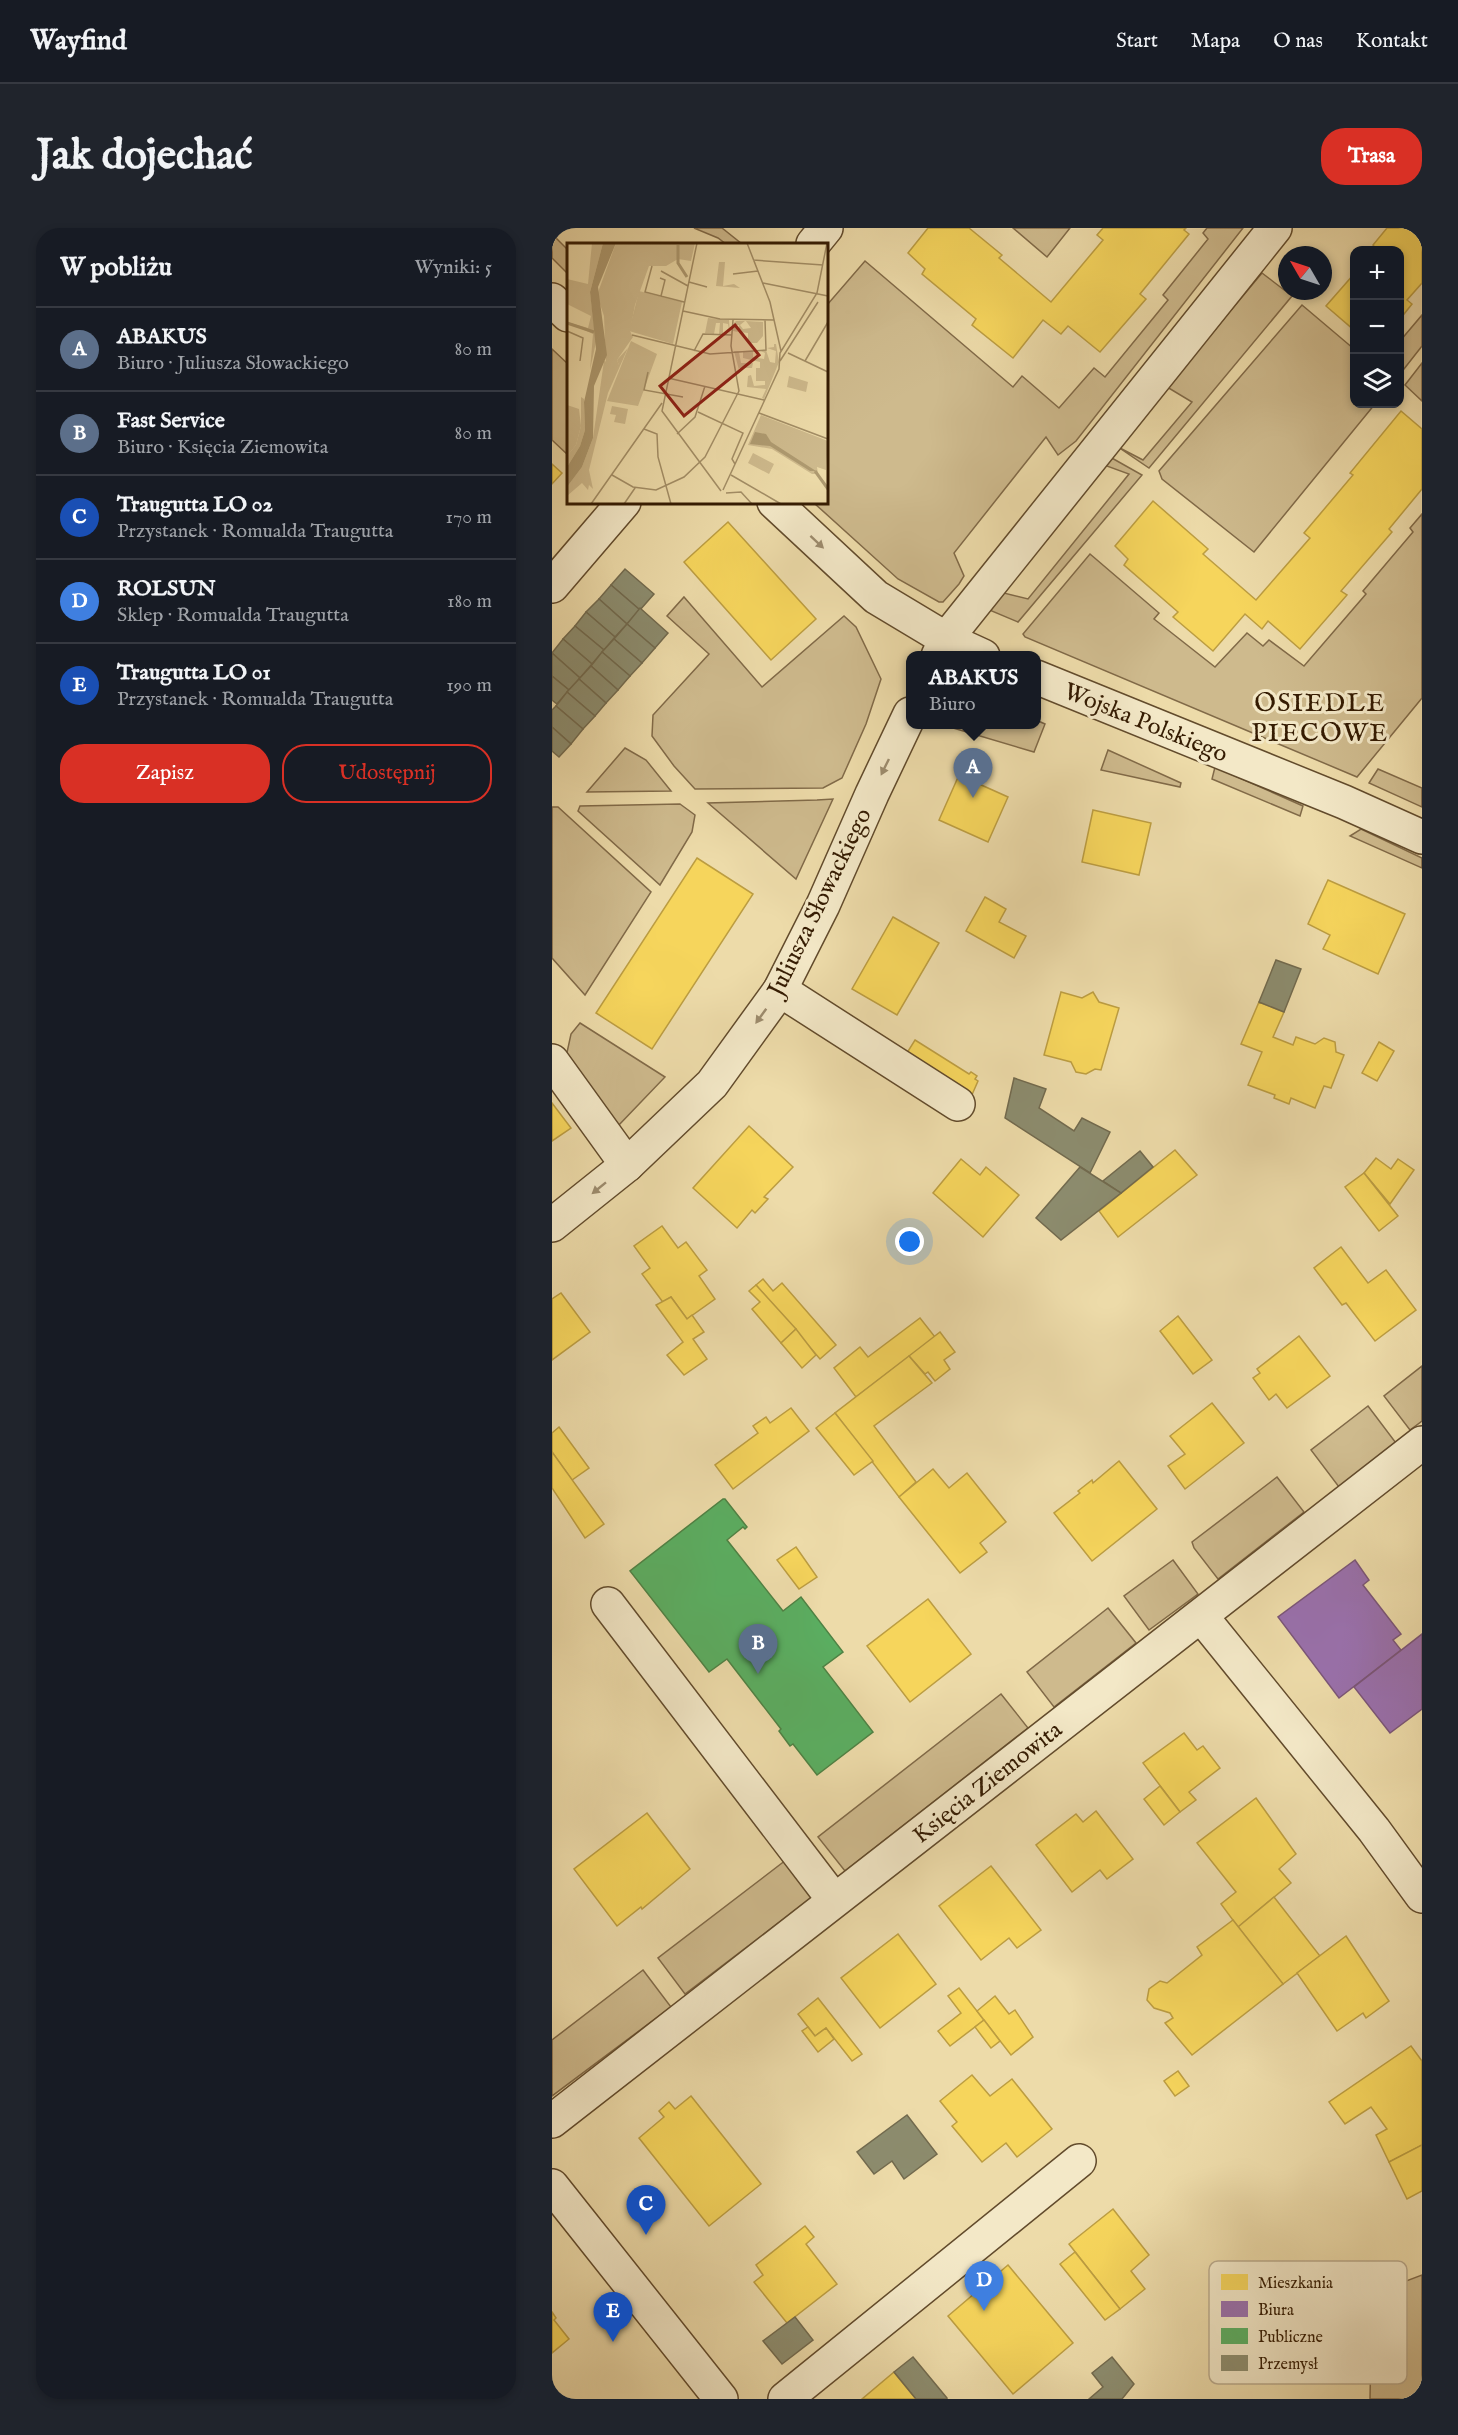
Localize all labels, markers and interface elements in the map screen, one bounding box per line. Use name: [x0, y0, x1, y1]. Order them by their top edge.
text: Wayfind: [30, 24, 127, 59]
text: Start: [1116, 28, 1158, 55]
text: Mapa: [1191, 28, 1240, 55]
text: O nas: [1273, 28, 1323, 55]
text: Kontakt: [1356, 28, 1428, 55]
button: Trasa: [1321, 128, 1422, 185]
text: Jak dojechać: [36, 130, 253, 183]
inset map: [567, 243, 828, 504]
north arrow: [1278, 246, 1332, 300]
map controls: [1350, 246, 1404, 408]
button: +: [1350, 246, 1404, 300]
text: W pobliżu: [60, 251, 172, 284]
text: Wyniki: 5: [414, 255, 492, 280]
button: −: [1350, 300, 1404, 354]
text: ABAKUS: [117, 323, 207, 351]
text: A: [73, 337, 86, 362]
text: 80 m: [455, 337, 492, 362]
text: Biuro · Juliusza Słowackiego: [117, 351, 349, 376]
button: layers: [1350, 354, 1404, 408]
text: Fast Service: [117, 407, 225, 435]
text: B: [73, 421, 86, 446]
text: 80 m: [455, 421, 492, 446]
text: Biuro · Księcia Ziemowita: [117, 435, 328, 460]
text: Traugutta LO 02: [117, 491, 273, 519]
text: C: [72, 505, 87, 530]
text: 170 m: [446, 505, 492, 530]
text: Przystanek · Romualda Traugutta: [117, 519, 394, 544]
one-way arrow: [809, 535, 824, 548]
text: ROLSUN: [117, 575, 216, 603]
text: D: [71, 589, 88, 614]
text: 180 m: [447, 589, 492, 614]
text: Sklep · Romualda Traugutta: [117, 603, 349, 628]
popup: [906, 651, 1041, 729]
text: Traugutta LO 01: [117, 659, 271, 687]
text: ABAKUS: [929, 664, 1018, 692]
text: E: [73, 673, 86, 698]
text: 190 m: [446, 673, 492, 698]
street label: Wojska Polskiego: [1059, 676, 1232, 770]
text: Przystanek · Romualda Traugutta: [117, 687, 394, 712]
district label: OSIEDLE PIECOWE: [1251, 687, 1389, 750]
text: Biuro: [929, 692, 976, 717]
button: Zapisz: [60, 744, 270, 803]
button: Udostępnij: [282, 744, 492, 803]
pin: A: [954, 748, 992, 798]
one-way arrow: [880, 758, 889, 775]
street label: Juliusza Słowackiego: [760, 803, 879, 1005]
one-way arrow: [755, 1009, 767, 1024]
one-way arrow: [591, 1181, 606, 1193]
your location: [895, 1227, 924, 1256]
pin: B: [738, 1624, 778, 1674]
street label: Księcia Ziemowita: [907, 1715, 1069, 1851]
pin: C: [626, 2186, 665, 2235]
legend: [1209, 2261, 1407, 2384]
pin: D: [964, 2262, 1004, 2311]
text: Mieszkania: [1258, 2274, 1333, 2294]
pin: E: [594, 2292, 632, 2342]
text: Biura: [1258, 2301, 1294, 2321]
text: Publiczne: [1258, 2328, 1323, 2348]
text: Przemysł: [1258, 2355, 1319, 2375]

